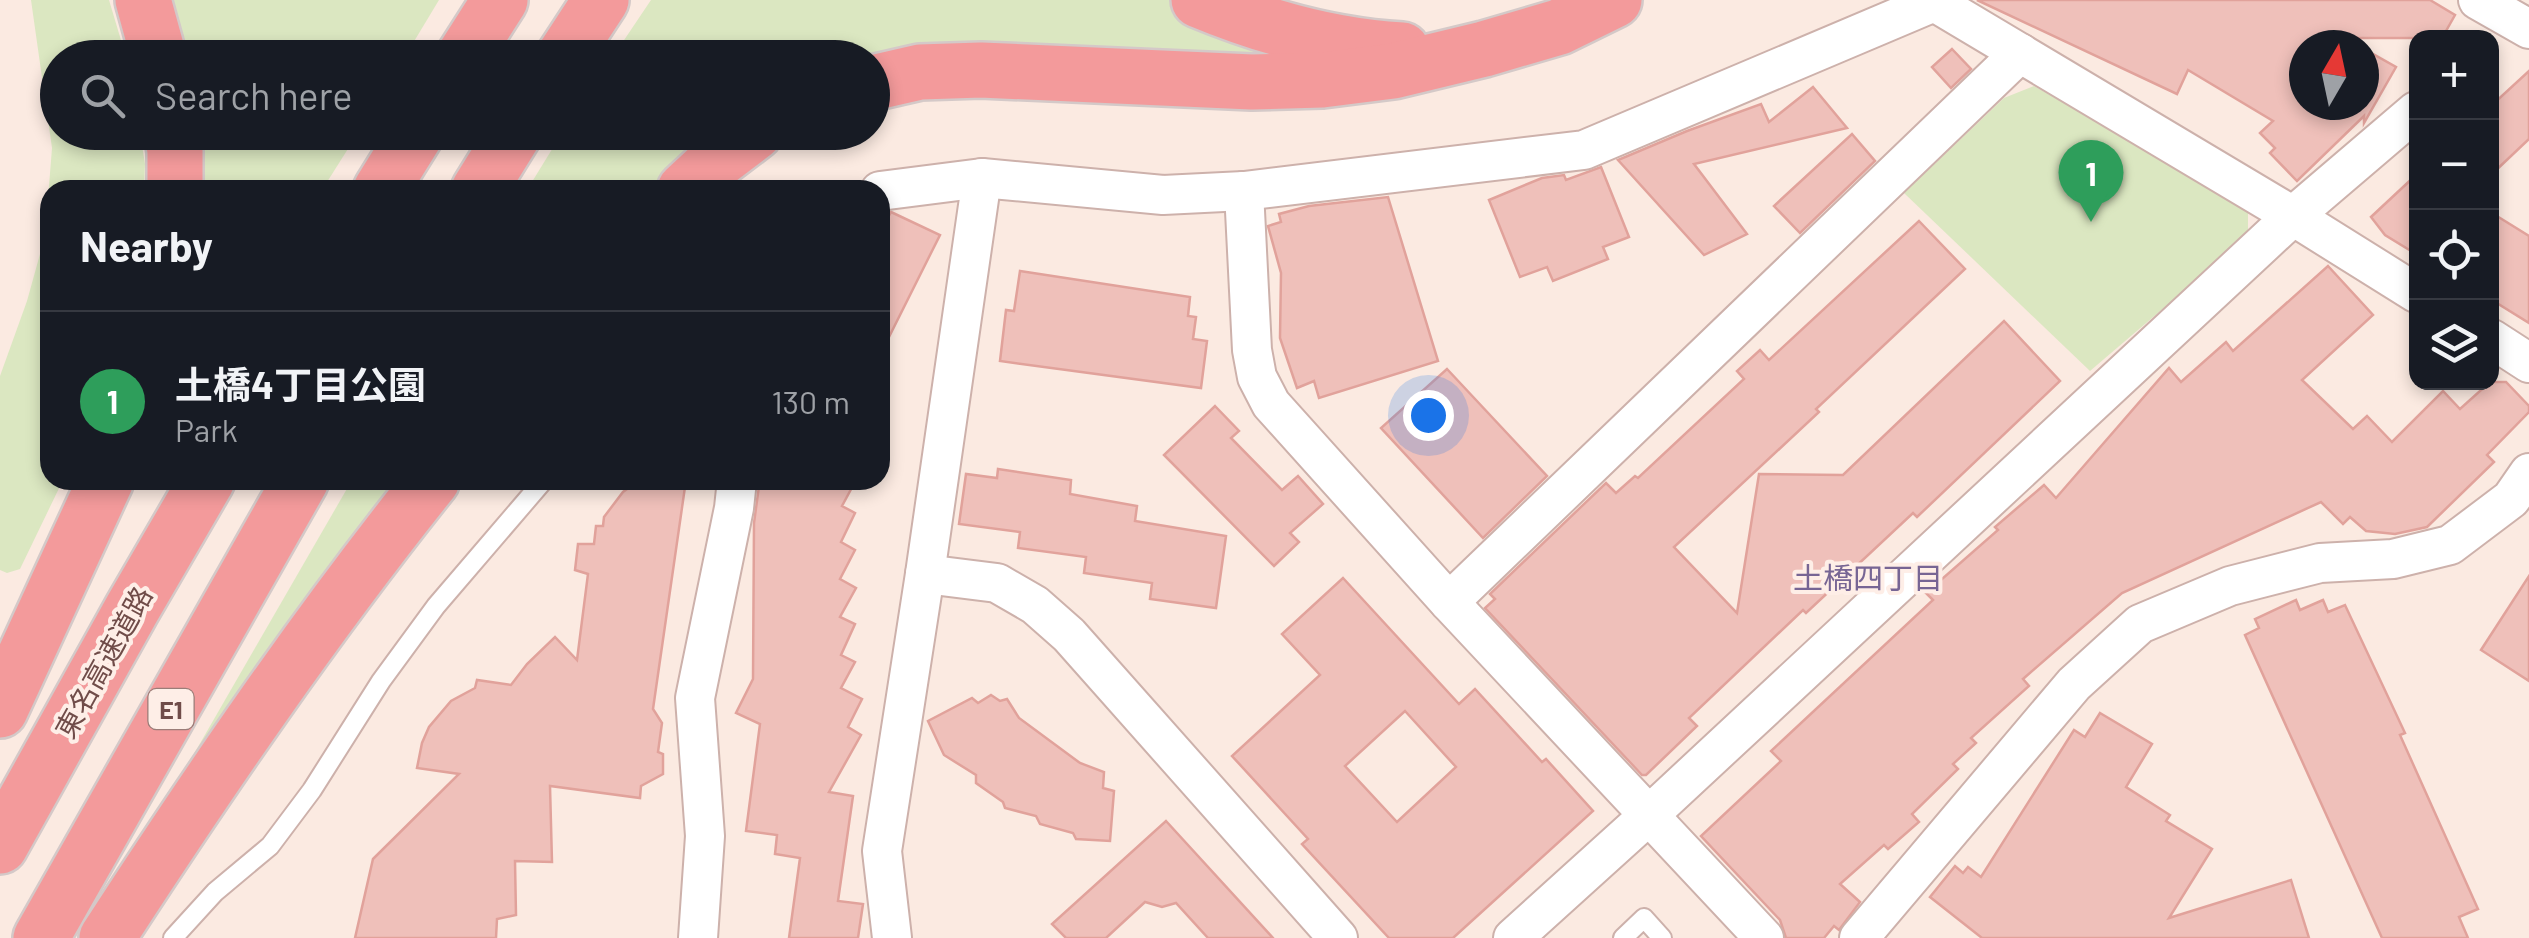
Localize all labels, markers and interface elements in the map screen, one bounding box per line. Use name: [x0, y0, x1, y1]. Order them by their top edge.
north arrow: [2289, 30, 2379, 120]
map controls: [2409, 30, 2499, 390]
button: +: [2409, 30, 2499, 120]
search box: [40, 40, 890, 150]
icon: search: [75, 68, 130, 123]
text: Search here: [155, 72, 353, 118]
button: −: [2409, 120, 2499, 210]
pin: 1: [2058, 140, 2124, 222]
button: locate: [2409, 210, 2499, 300]
text: Nearby: [80, 220, 213, 270]
button: layers: [2409, 300, 2499, 390]
text: 土橋4丁目公園: [175, 361, 426, 407]
text: 1: [107, 382, 118, 420]
text: 130 m: [771, 382, 850, 420]
your location: [1403, 390, 1454, 441]
text: Park: [175, 410, 238, 448]
district label: 土橋四丁目: [1793, 559, 1943, 595]
street label: 東名高速道路: [47, 580, 159, 744]
road number: E1: [148, 689, 194, 729]

